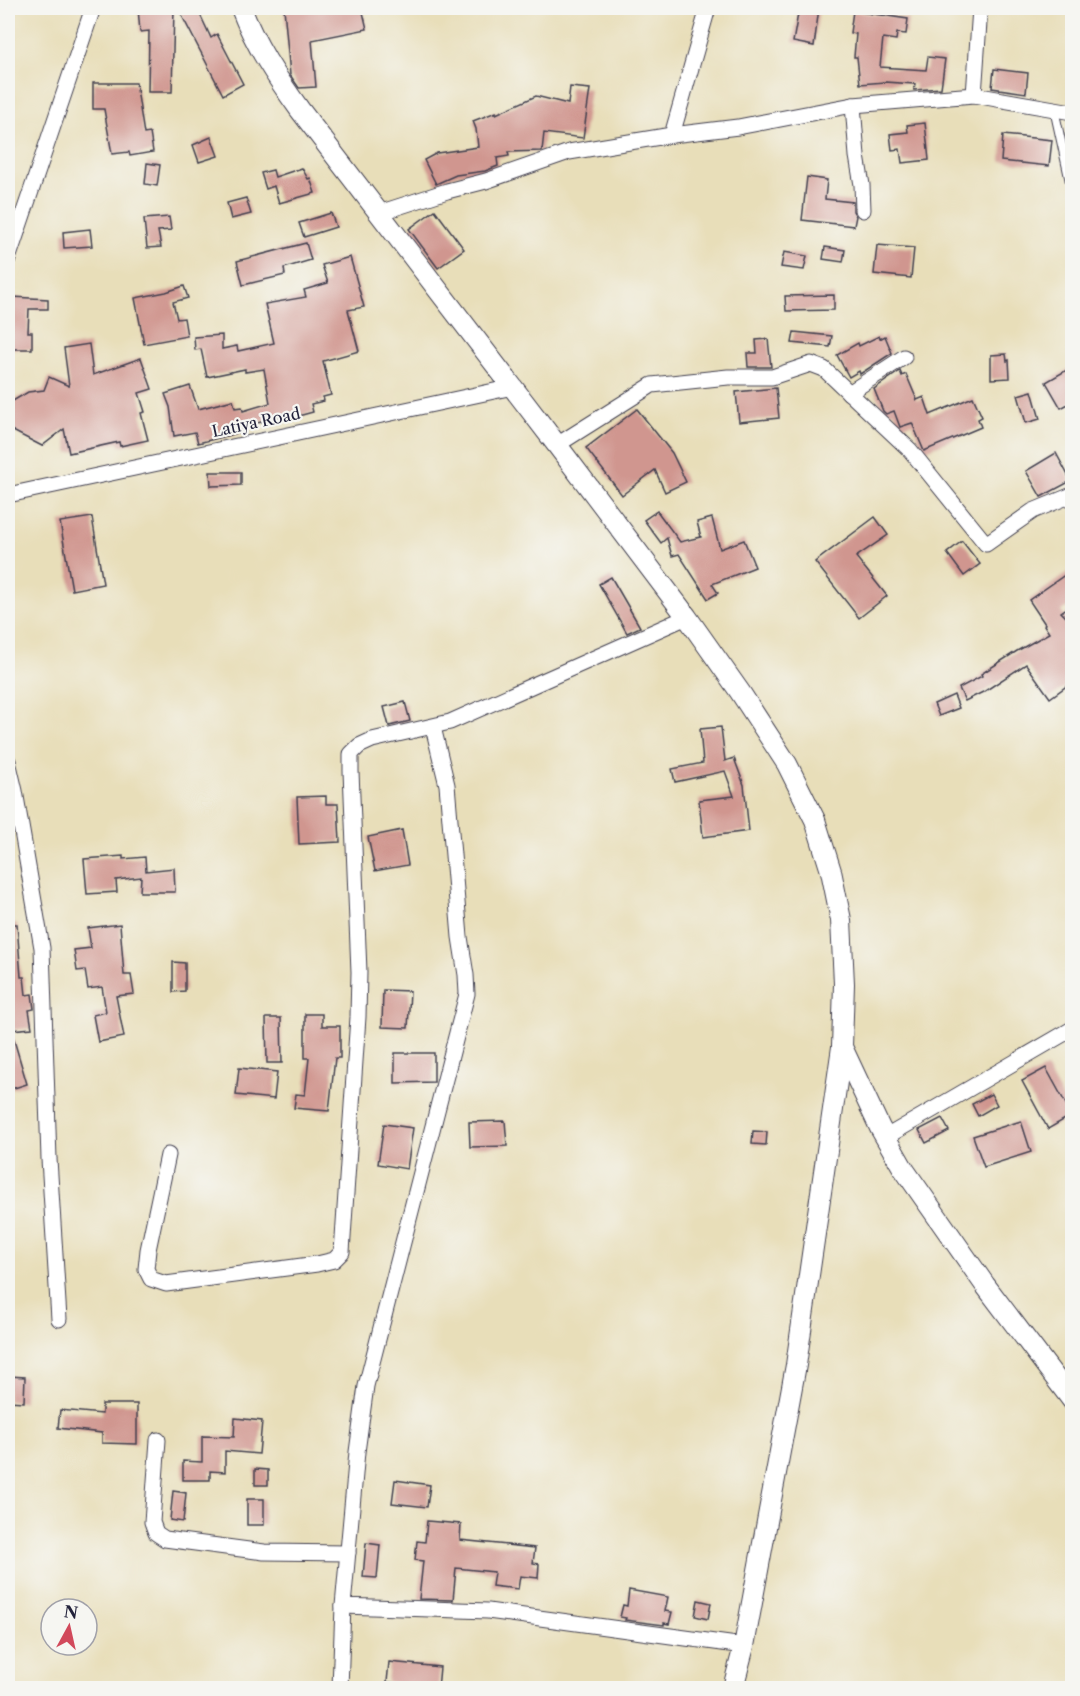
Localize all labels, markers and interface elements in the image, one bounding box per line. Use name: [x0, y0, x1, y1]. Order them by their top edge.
street label: Latiya Road: [210, 403, 302, 441]
north arrow: [39, 1597, 99, 1657]
text: N: [63, 1601, 79, 1623]

